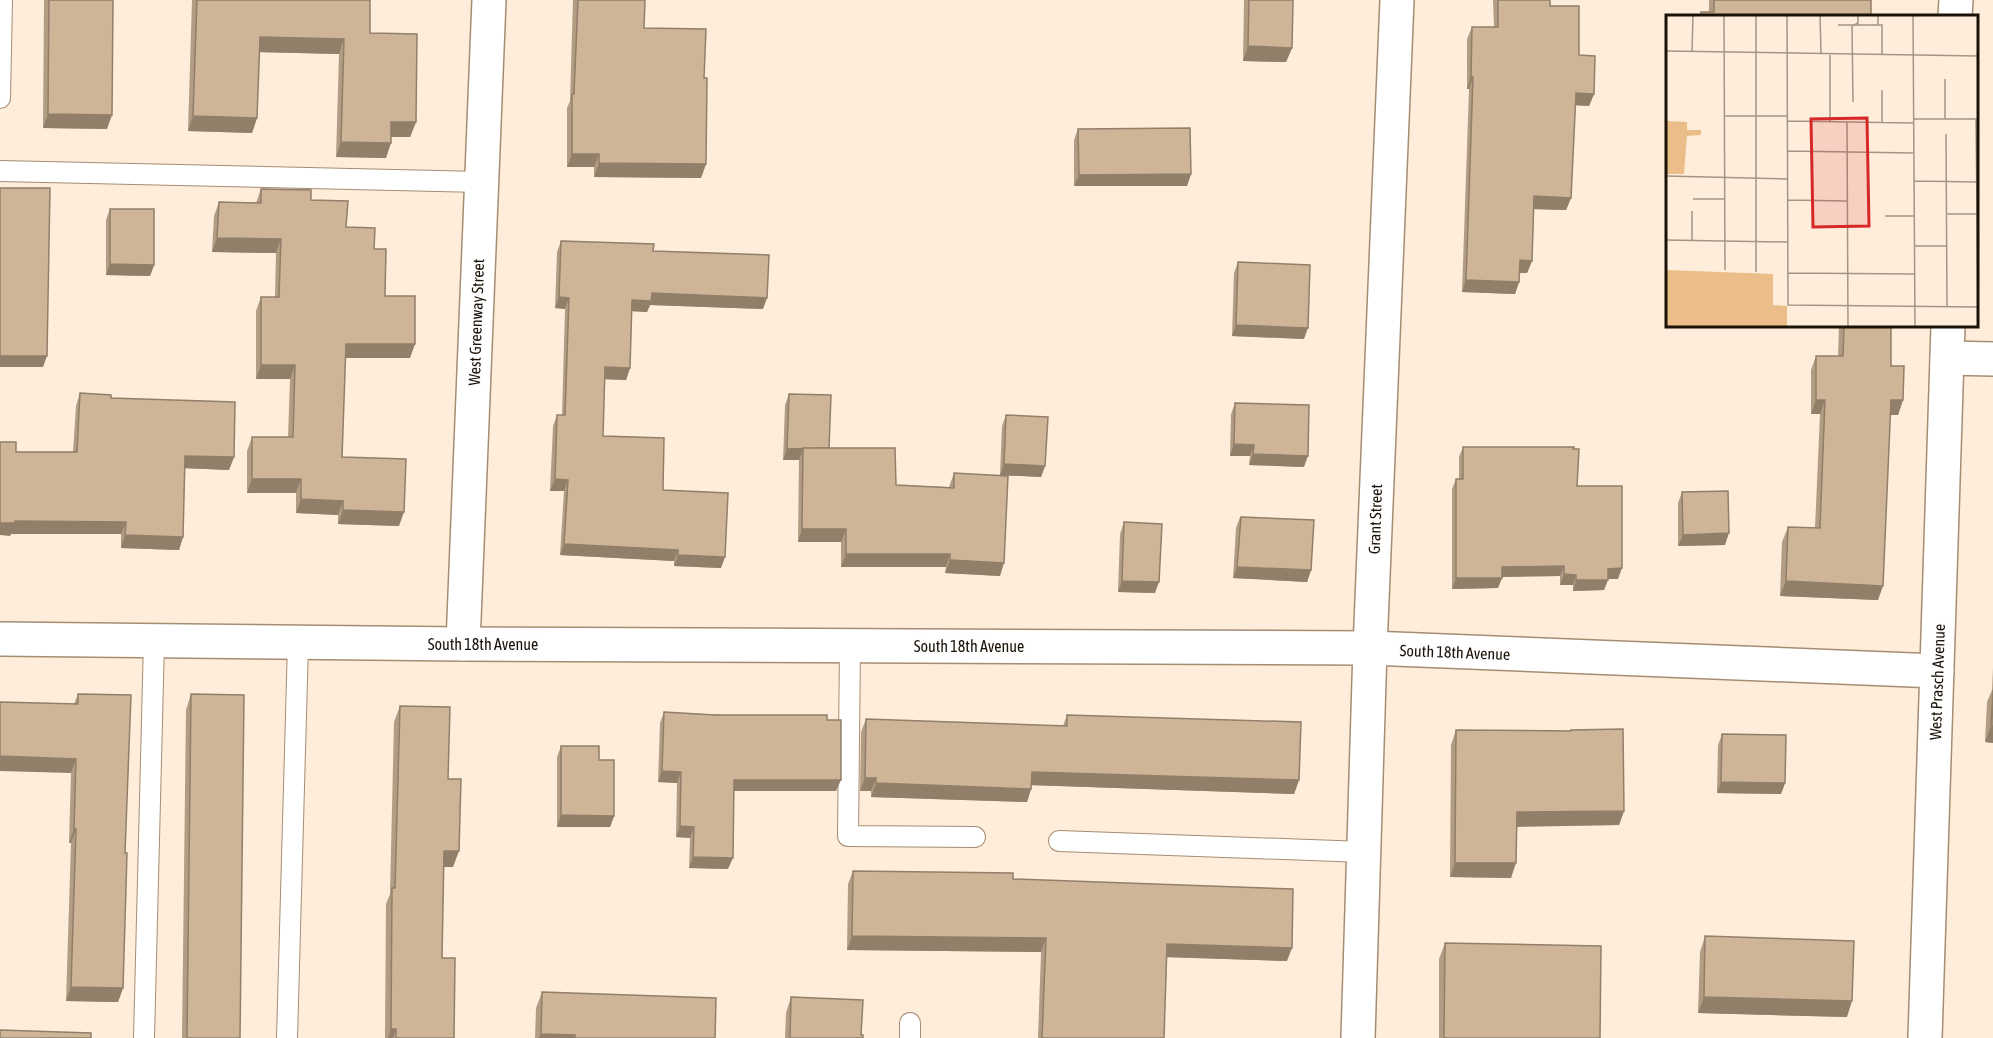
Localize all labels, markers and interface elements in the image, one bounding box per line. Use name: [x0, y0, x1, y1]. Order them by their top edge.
inset map: [1666, 15, 1978, 327]
street label: West Greenway Street: [465, 258, 488, 386]
street label: Grant Street: [1365, 483, 1385, 554]
street label: West Prasch Avenue: [1926, 624, 1948, 740]
street label: South 18th Avenue: [428, 635, 538, 653]
street label: South 18th Avenue: [914, 637, 1024, 655]
street label: South 18th Avenue: [1400, 641, 1510, 663]

